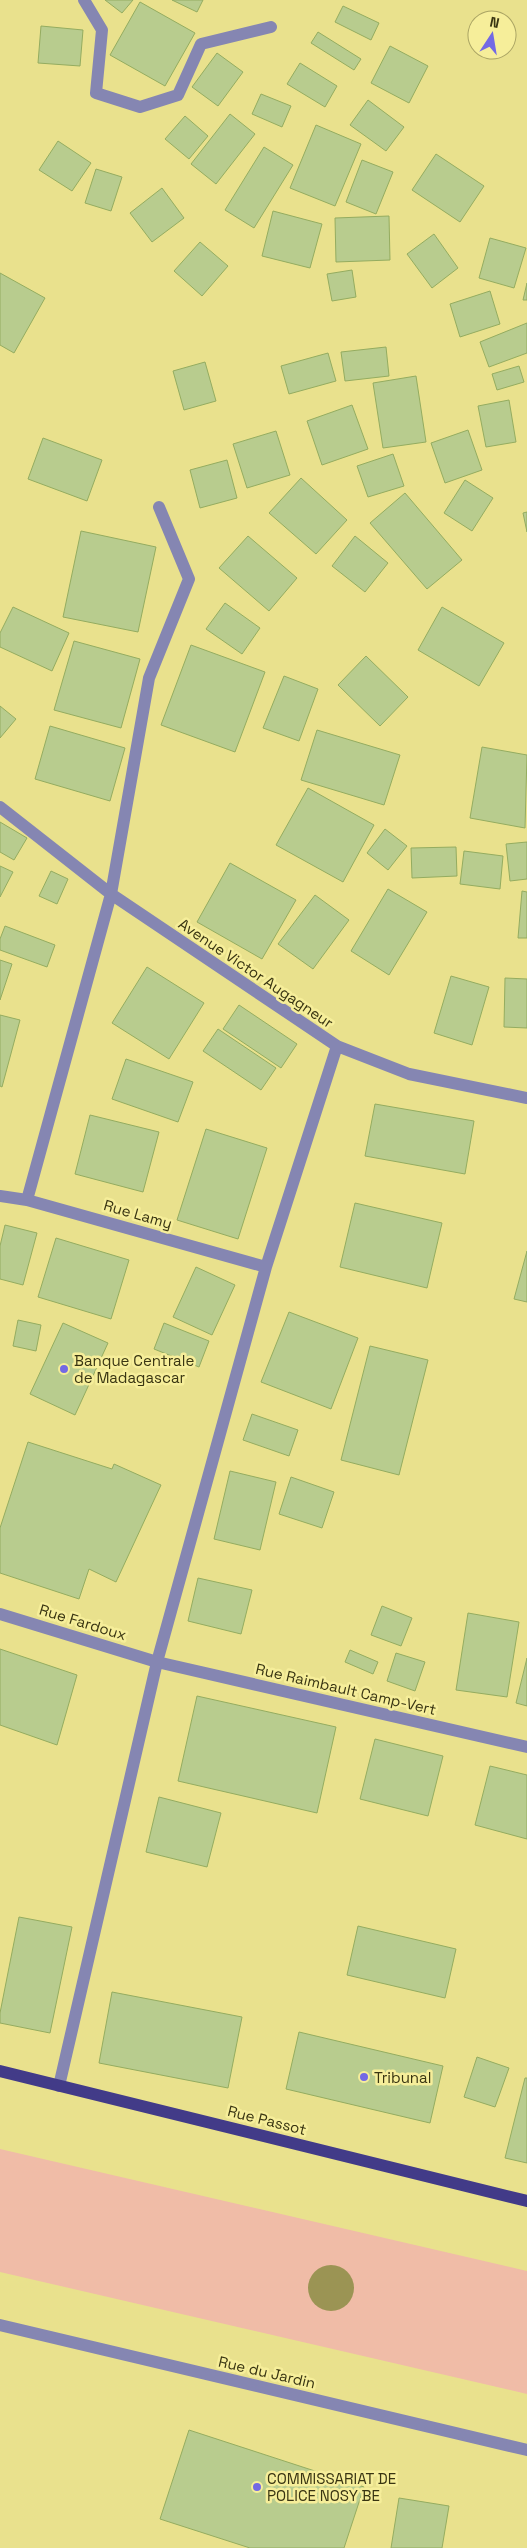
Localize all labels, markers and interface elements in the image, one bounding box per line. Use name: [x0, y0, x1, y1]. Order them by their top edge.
north arrow: [467, 10, 517, 60]
text: N: [488, 13, 501, 32]
street label: Avenue Victor Augagneur: [175, 914, 337, 1032]
street label: Rue Lamy: [102, 1195, 174, 1233]
place label: Banque Centrale de Madagascar: [74, 1351, 194, 1387]
marker: Banque Centrale de Madagascar: [58, 1363, 70, 1375]
street label: Rue Fardoux: [37, 1600, 129, 1644]
street label: Rue Raimbault Camp-Vert: [254, 1659, 438, 1719]
place label: Tribunal: [374, 2068, 431, 2087]
marker: Tribunal: [358, 2071, 370, 2083]
street label: Rue Passot: [226, 2101, 308, 2139]
street label: Rue du Jardin: [217, 2352, 317, 2392]
place label: COMMISSARIAT DE POLICE NOSY BE: [267, 2469, 396, 2505]
marker: COMMISSARIAT DE POLICE NOSY BE: [251, 2481, 263, 2493]

